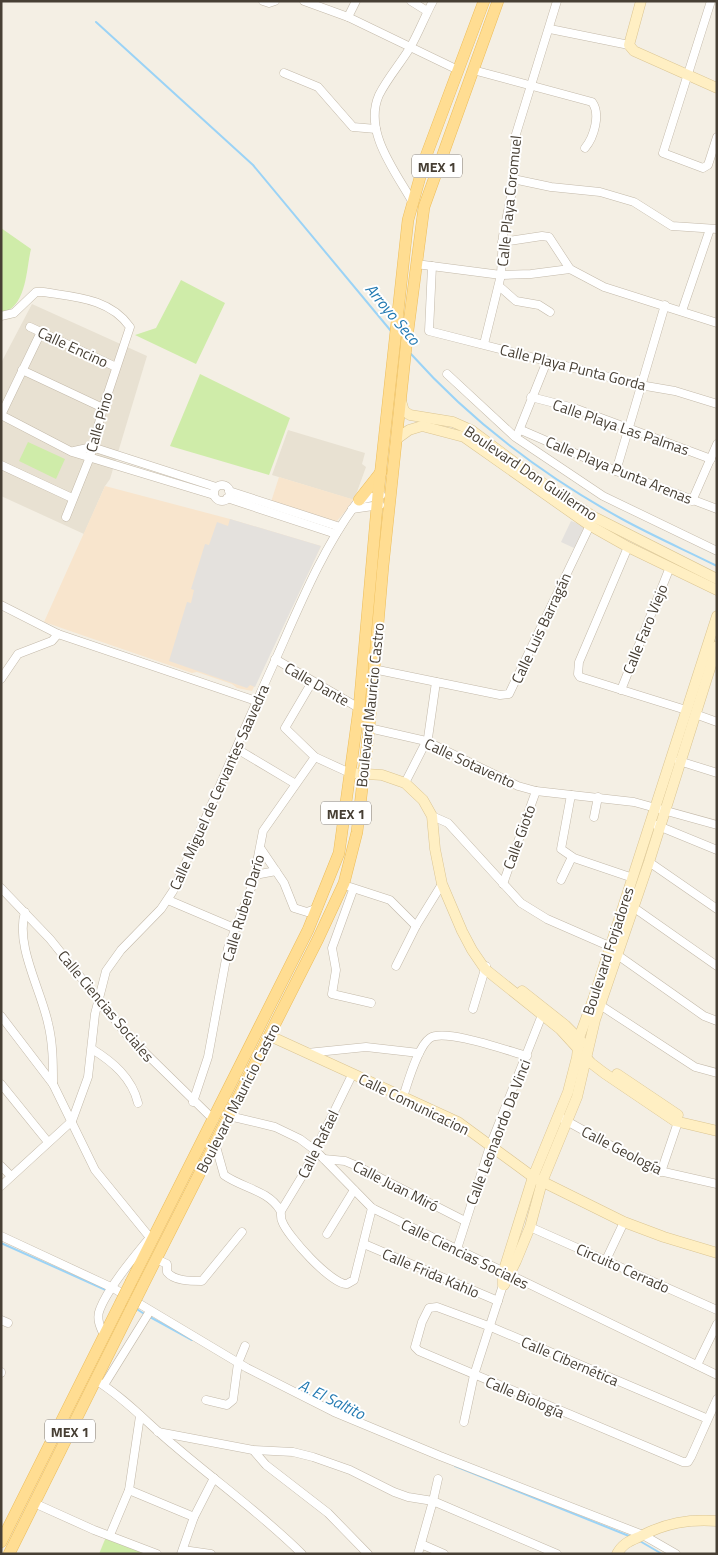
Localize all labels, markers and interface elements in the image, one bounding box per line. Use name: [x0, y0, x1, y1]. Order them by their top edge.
street label: Calle Playa Coromuel: [491, 134, 527, 268]
road number: MEX 1: [412, 154, 462, 178]
water label: Arroyo Seco: [360, 278, 427, 351]
street label: Calle Encino: [34, 321, 112, 373]
street label: Calle Playa Punta Gorda: [498, 338, 649, 396]
street label: Calle Pino: [79, 389, 119, 455]
street label: Calle Playa Las Palmas: [550, 393, 692, 461]
street label: Boulevard Don Guillermo: [460, 420, 602, 526]
street label: Calle Playa Punta Arenas: [542, 430, 696, 510]
street label: Calle Luis Barragán: [505, 569, 577, 687]
street label: Calle Faro Viejo: [616, 580, 674, 678]
street label: Boulevard Mauricio Castro: [350, 621, 390, 788]
street label: Calle Dante: [280, 656, 354, 712]
street label: Calle Miguel de Cervantes Saavedra: [163, 680, 275, 894]
street label: Calle Sotavento: [421, 732, 519, 794]
road number: MEX 1: [321, 801, 371, 824]
street label: Calle Gioto: [497, 801, 541, 872]
street label: Calle Ruben Darío: [216, 851, 270, 964]
street label: Boulevard Forjadores: [576, 884, 640, 1018]
street label: Calle Ciencias Sociales: [52, 945, 160, 1067]
street label: Boulevard Mauricio Castro: [190, 1019, 286, 1177]
street label: Calle Leonaordo Da Vinci: [460, 1056, 536, 1208]
street label: Calle Comunicacion: [355, 1067, 473, 1141]
street label: Calle Rafael: [291, 1106, 345, 1182]
street label: Calle Geología: [578, 1120, 667, 1180]
street label: Calle Juan Miró: [349, 1155, 443, 1218]
street label: Calle Ciencias Sociales: [397, 1213, 533, 1295]
street label: Circuito Cerrado: [573, 1237, 673, 1299]
street label: Calle Frida Kahlo: [379, 1242, 483, 1304]
street label: Calle Cibernética: [518, 1330, 623, 1392]
street label: Calle Biología: [482, 1370, 569, 1424]
water label: A. El Saltito: [295, 1373, 370, 1426]
road number: MEX 1: [45, 1420, 95, 1442]

